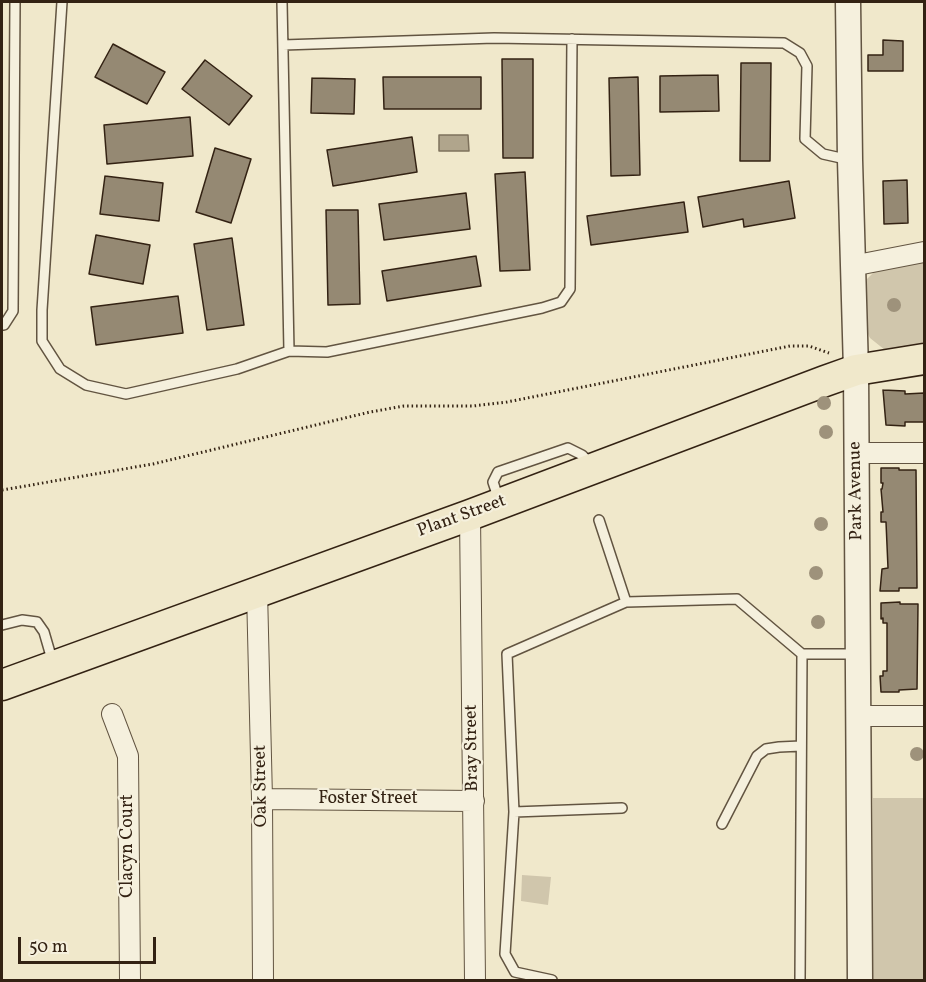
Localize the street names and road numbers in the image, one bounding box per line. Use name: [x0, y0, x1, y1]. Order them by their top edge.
street label: Park Avenue: [845, 441, 869, 541]
street label: Plant Street: [415, 491, 509, 543]
street label: Bray Street: [461, 704, 485, 792]
street label: Oak Street: [250, 744, 274, 828]
street label: Foster Street: [318, 789, 418, 811]
street label: Clacyn Court: [118, 794, 140, 898]

